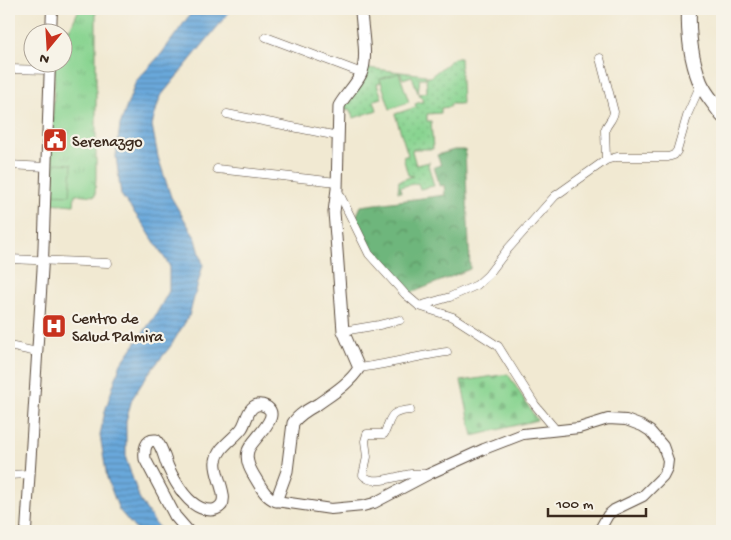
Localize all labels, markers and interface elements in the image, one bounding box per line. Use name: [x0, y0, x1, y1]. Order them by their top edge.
north arrow: [22, 22, 72, 72]
text: N: [38, 48, 52, 67]
public building icon: Serenazgo: [42, 127, 68, 153]
place label: Serenazgo: [72, 134, 143, 153]
place label: Centro de Salud Palmira: [72, 311, 164, 348]
hospital icon: Centro de Salud Palmira: [41, 313, 67, 339]
scale bar: [548, 485, 646, 517]
text: 100 m: [555, 496, 594, 514]

